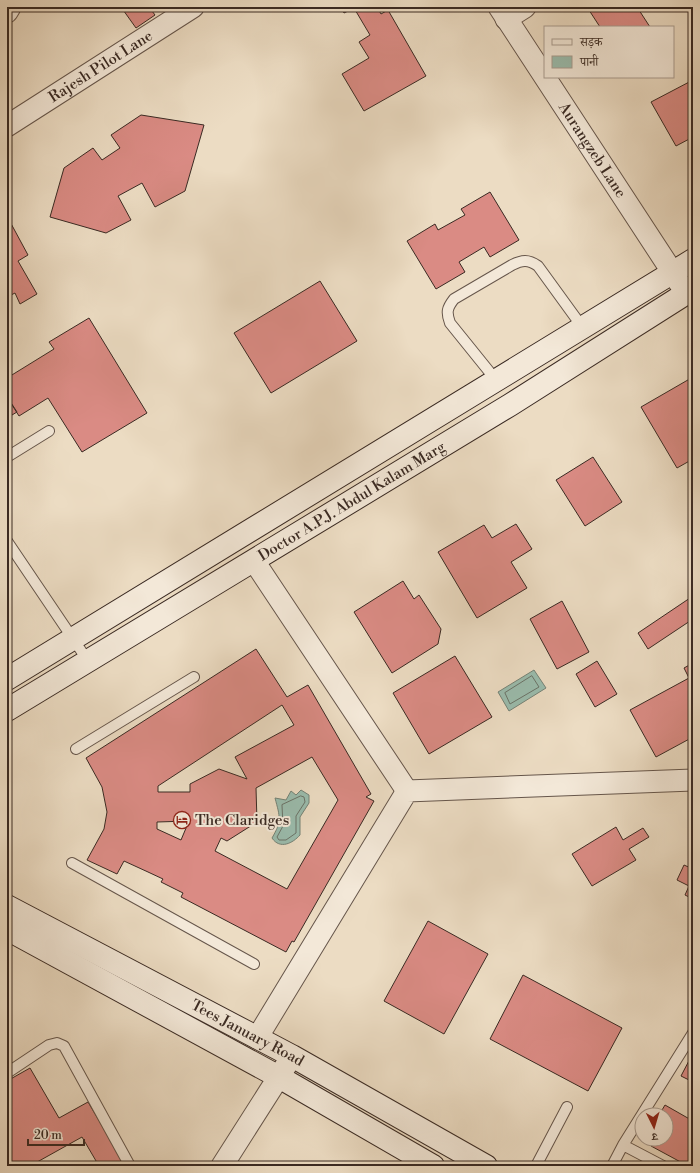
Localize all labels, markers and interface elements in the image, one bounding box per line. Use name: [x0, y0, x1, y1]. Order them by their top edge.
street label: Rajesh Pilot Lane: [45, 26, 156, 106]
legend: [544, 26, 674, 78]
text: सड़क: [579, 35, 604, 50]
text: पानी: [579, 54, 599, 70]
street label: Aurangzeb Lane: [554, 98, 631, 201]
street label: Doctor A.P.J. Abdul Kalam Marg: [254, 437, 449, 565]
hotel icon: The Claridges: [172, 810, 192, 830]
place label: The Claridges: [195, 811, 289, 830]
street label: Tees January Road: [188, 995, 308, 1071]
north arrow: [634, 1107, 674, 1147]
scale bar: [28, 1121, 84, 1147]
text: 20 m: [34, 1128, 62, 1143]
text: उ: [650, 1129, 659, 1143]

